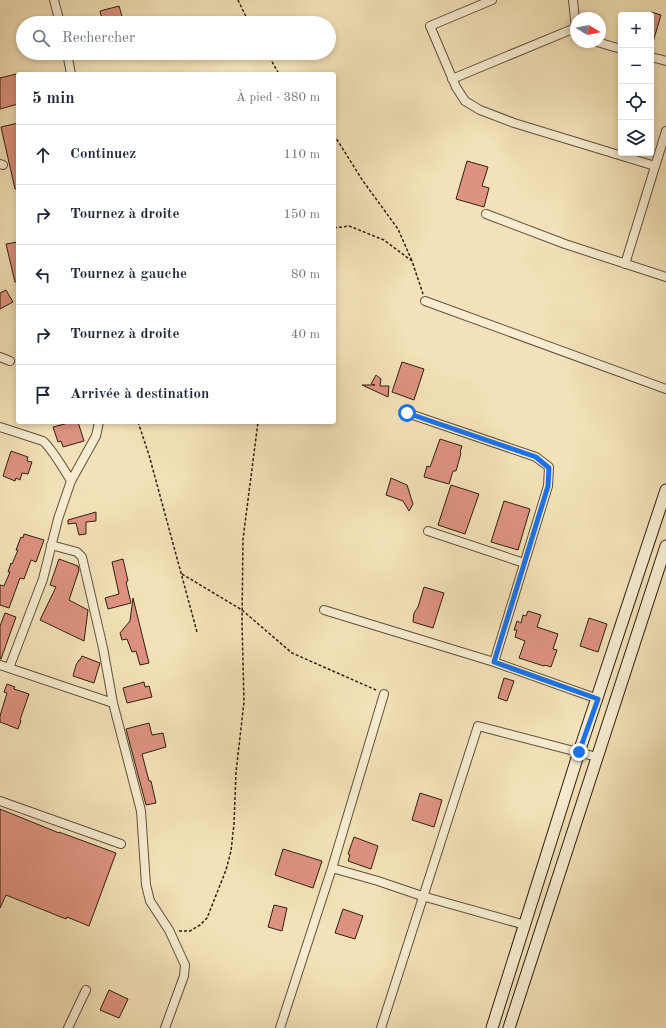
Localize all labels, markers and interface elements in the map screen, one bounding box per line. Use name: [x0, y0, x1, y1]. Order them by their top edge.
north arrow: [570, 12, 606, 48]
map controls: [618, 12, 654, 156]
button: +: [618, 12, 654, 48]
search box: [16, 16, 336, 60]
icon: search: [30, 27, 52, 49]
text: Rechercher: [62, 31, 135, 46]
button: −: [618, 48, 654, 84]
button: locate: [618, 84, 654, 120]
text: 5 min: [32, 90, 75, 107]
text: À pied · 380 m: [236, 91, 320, 104]
button: layers: [618, 120, 654, 156]
icon: ahead: [32, 144, 54, 166]
text: Continuez: [70, 147, 136, 162]
text: 110 m: [283, 148, 320, 161]
icon: right: [32, 204, 54, 226]
text: Tournez à droite: [70, 207, 180, 222]
text: 150 m: [283, 208, 320, 221]
icon: left: [32, 264, 54, 286]
text: Tournez à gauche: [70, 267, 187, 282]
text: 80 m: [291, 268, 320, 281]
icon: right: [32, 324, 54, 346]
text: Tournez à droite: [70, 327, 180, 342]
text: 40 m: [291, 328, 320, 341]
icon: arrive: [32, 384, 54, 406]
text: Arrivée à destination: [70, 387, 209, 402]
route start: [398, 404, 416, 422]
route end: [570, 743, 588, 761]

